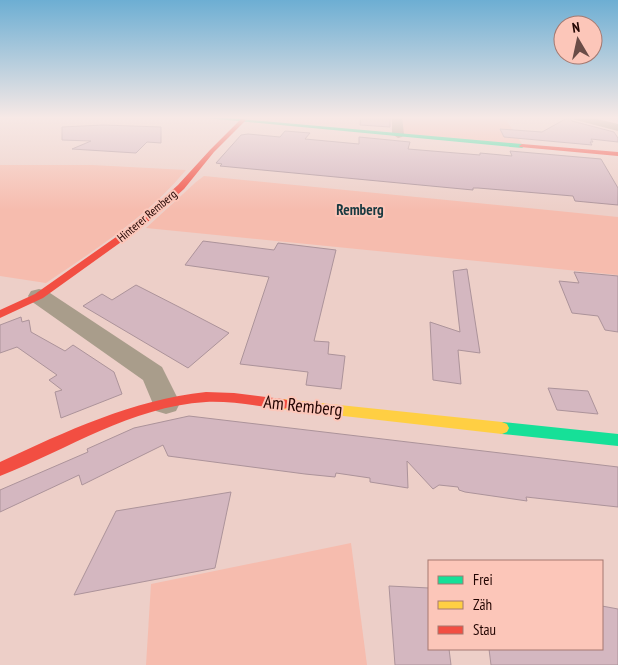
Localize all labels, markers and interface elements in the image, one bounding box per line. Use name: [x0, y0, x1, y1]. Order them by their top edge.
north arrow: [553, 15, 603, 65]
text: N: [571, 18, 581, 37]
street label: Hinterer Remberg: [114, 186, 180, 245]
district label: Remberg: [336, 200, 384, 219]
street label: Am Remberg: [263, 390, 344, 421]
legend: [428, 560, 603, 650]
text: Frei: [473, 570, 493, 589]
text: Zäh: [473, 595, 492, 614]
text: Stau: [473, 620, 496, 639]

